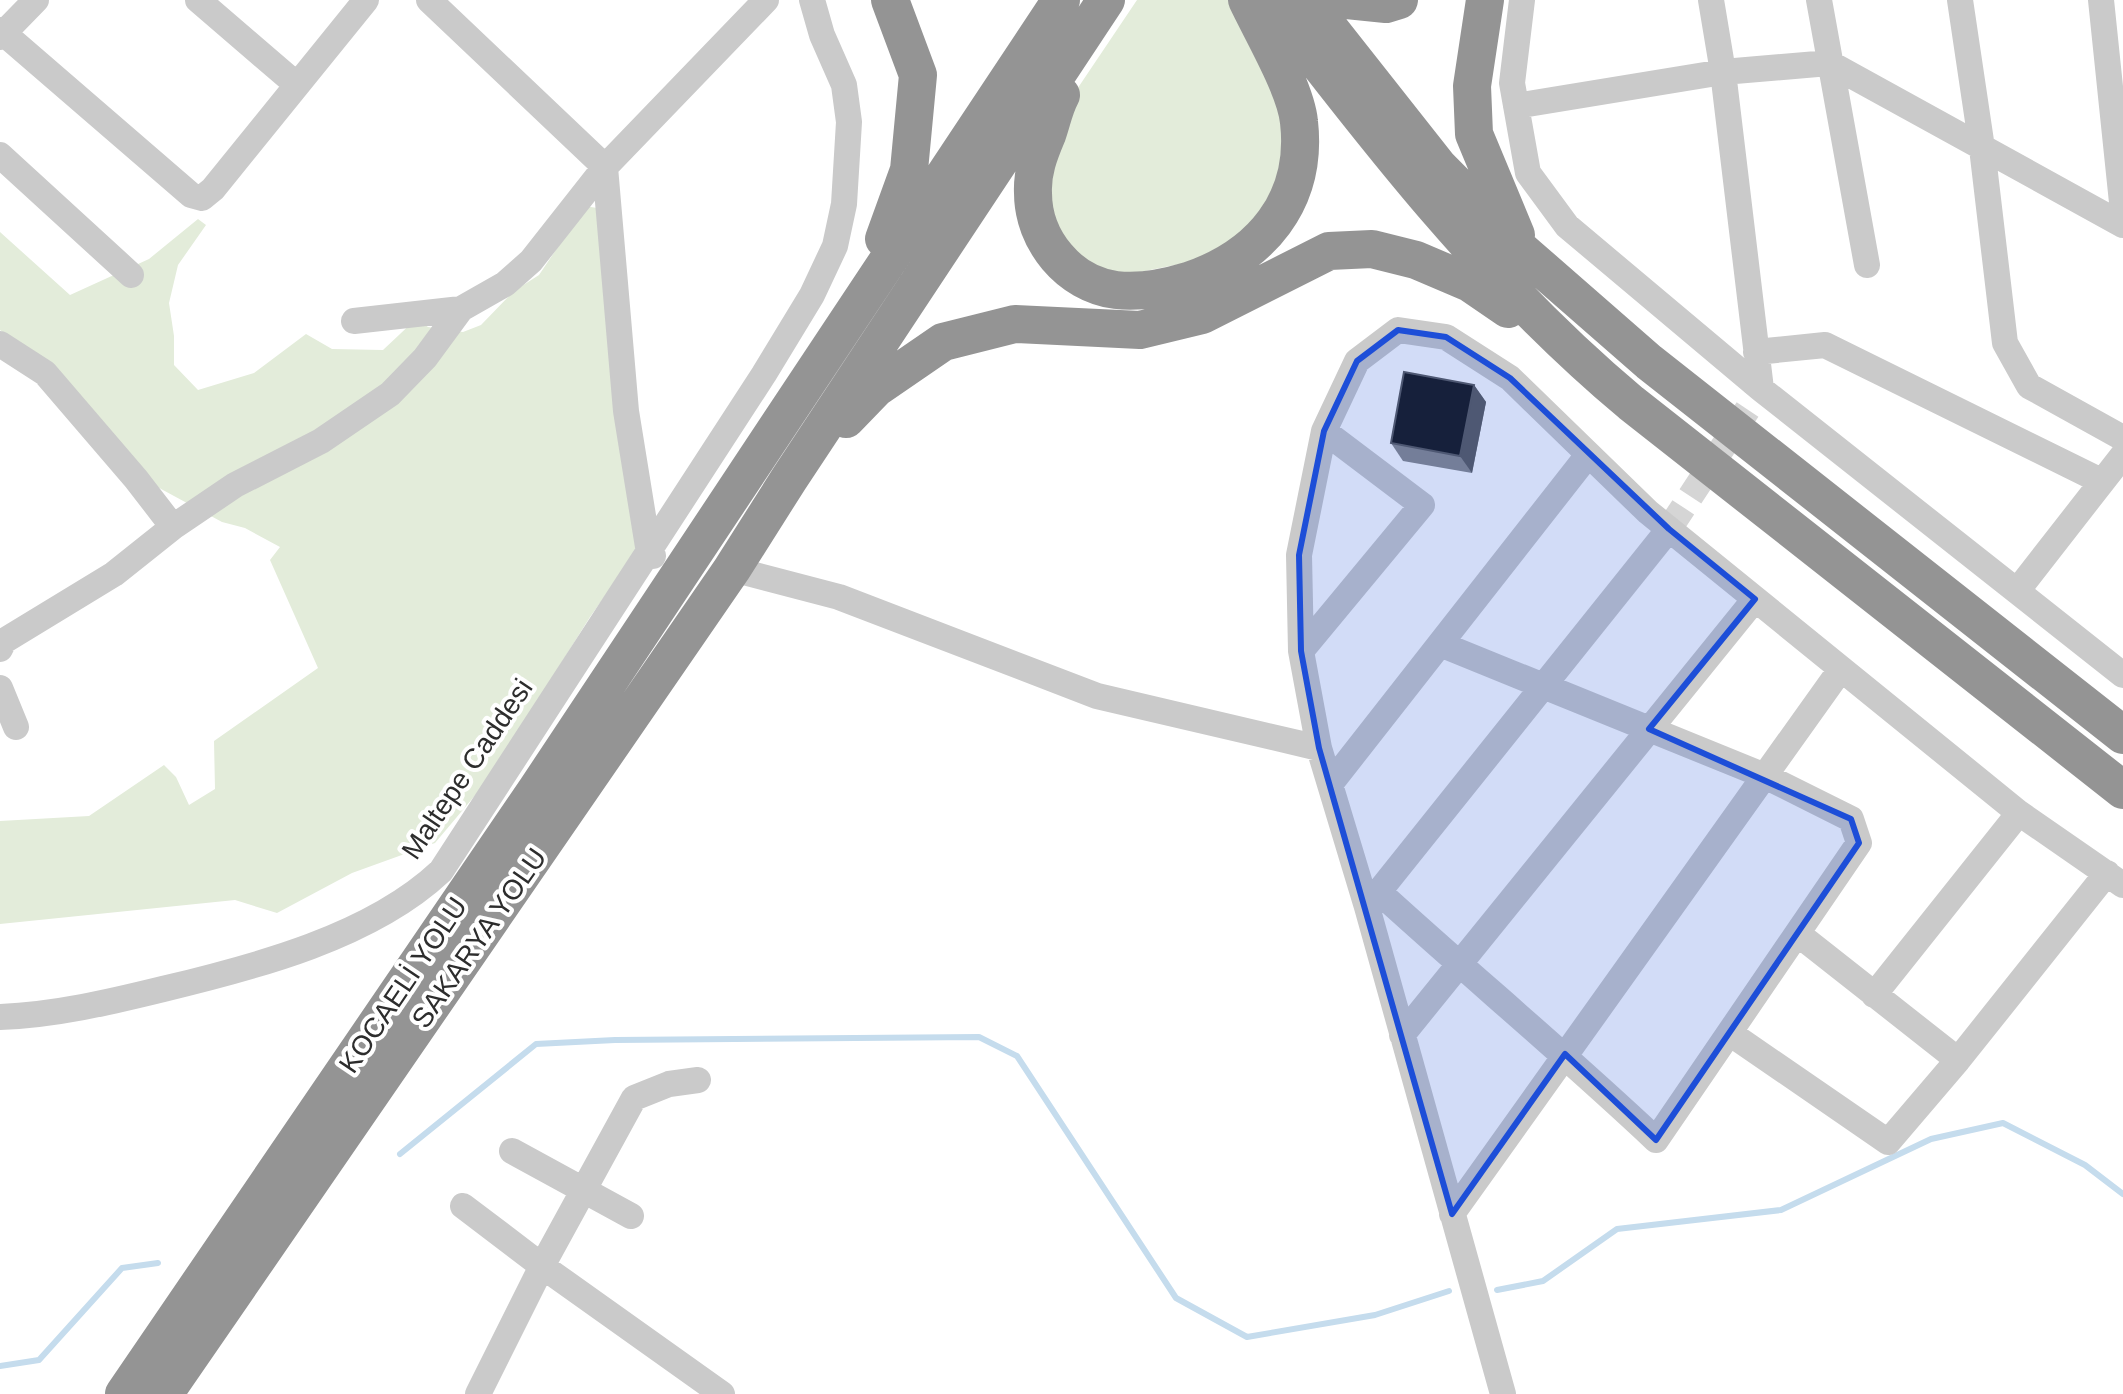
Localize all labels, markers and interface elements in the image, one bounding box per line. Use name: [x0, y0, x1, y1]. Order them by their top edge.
street label: Maltepe Caddesi: [395, 673, 539, 865]
street label: SAKARYA YOLU: [406, 842, 552, 1034]
street label: KOCAELİ YOLU: [333, 891, 473, 1079]

